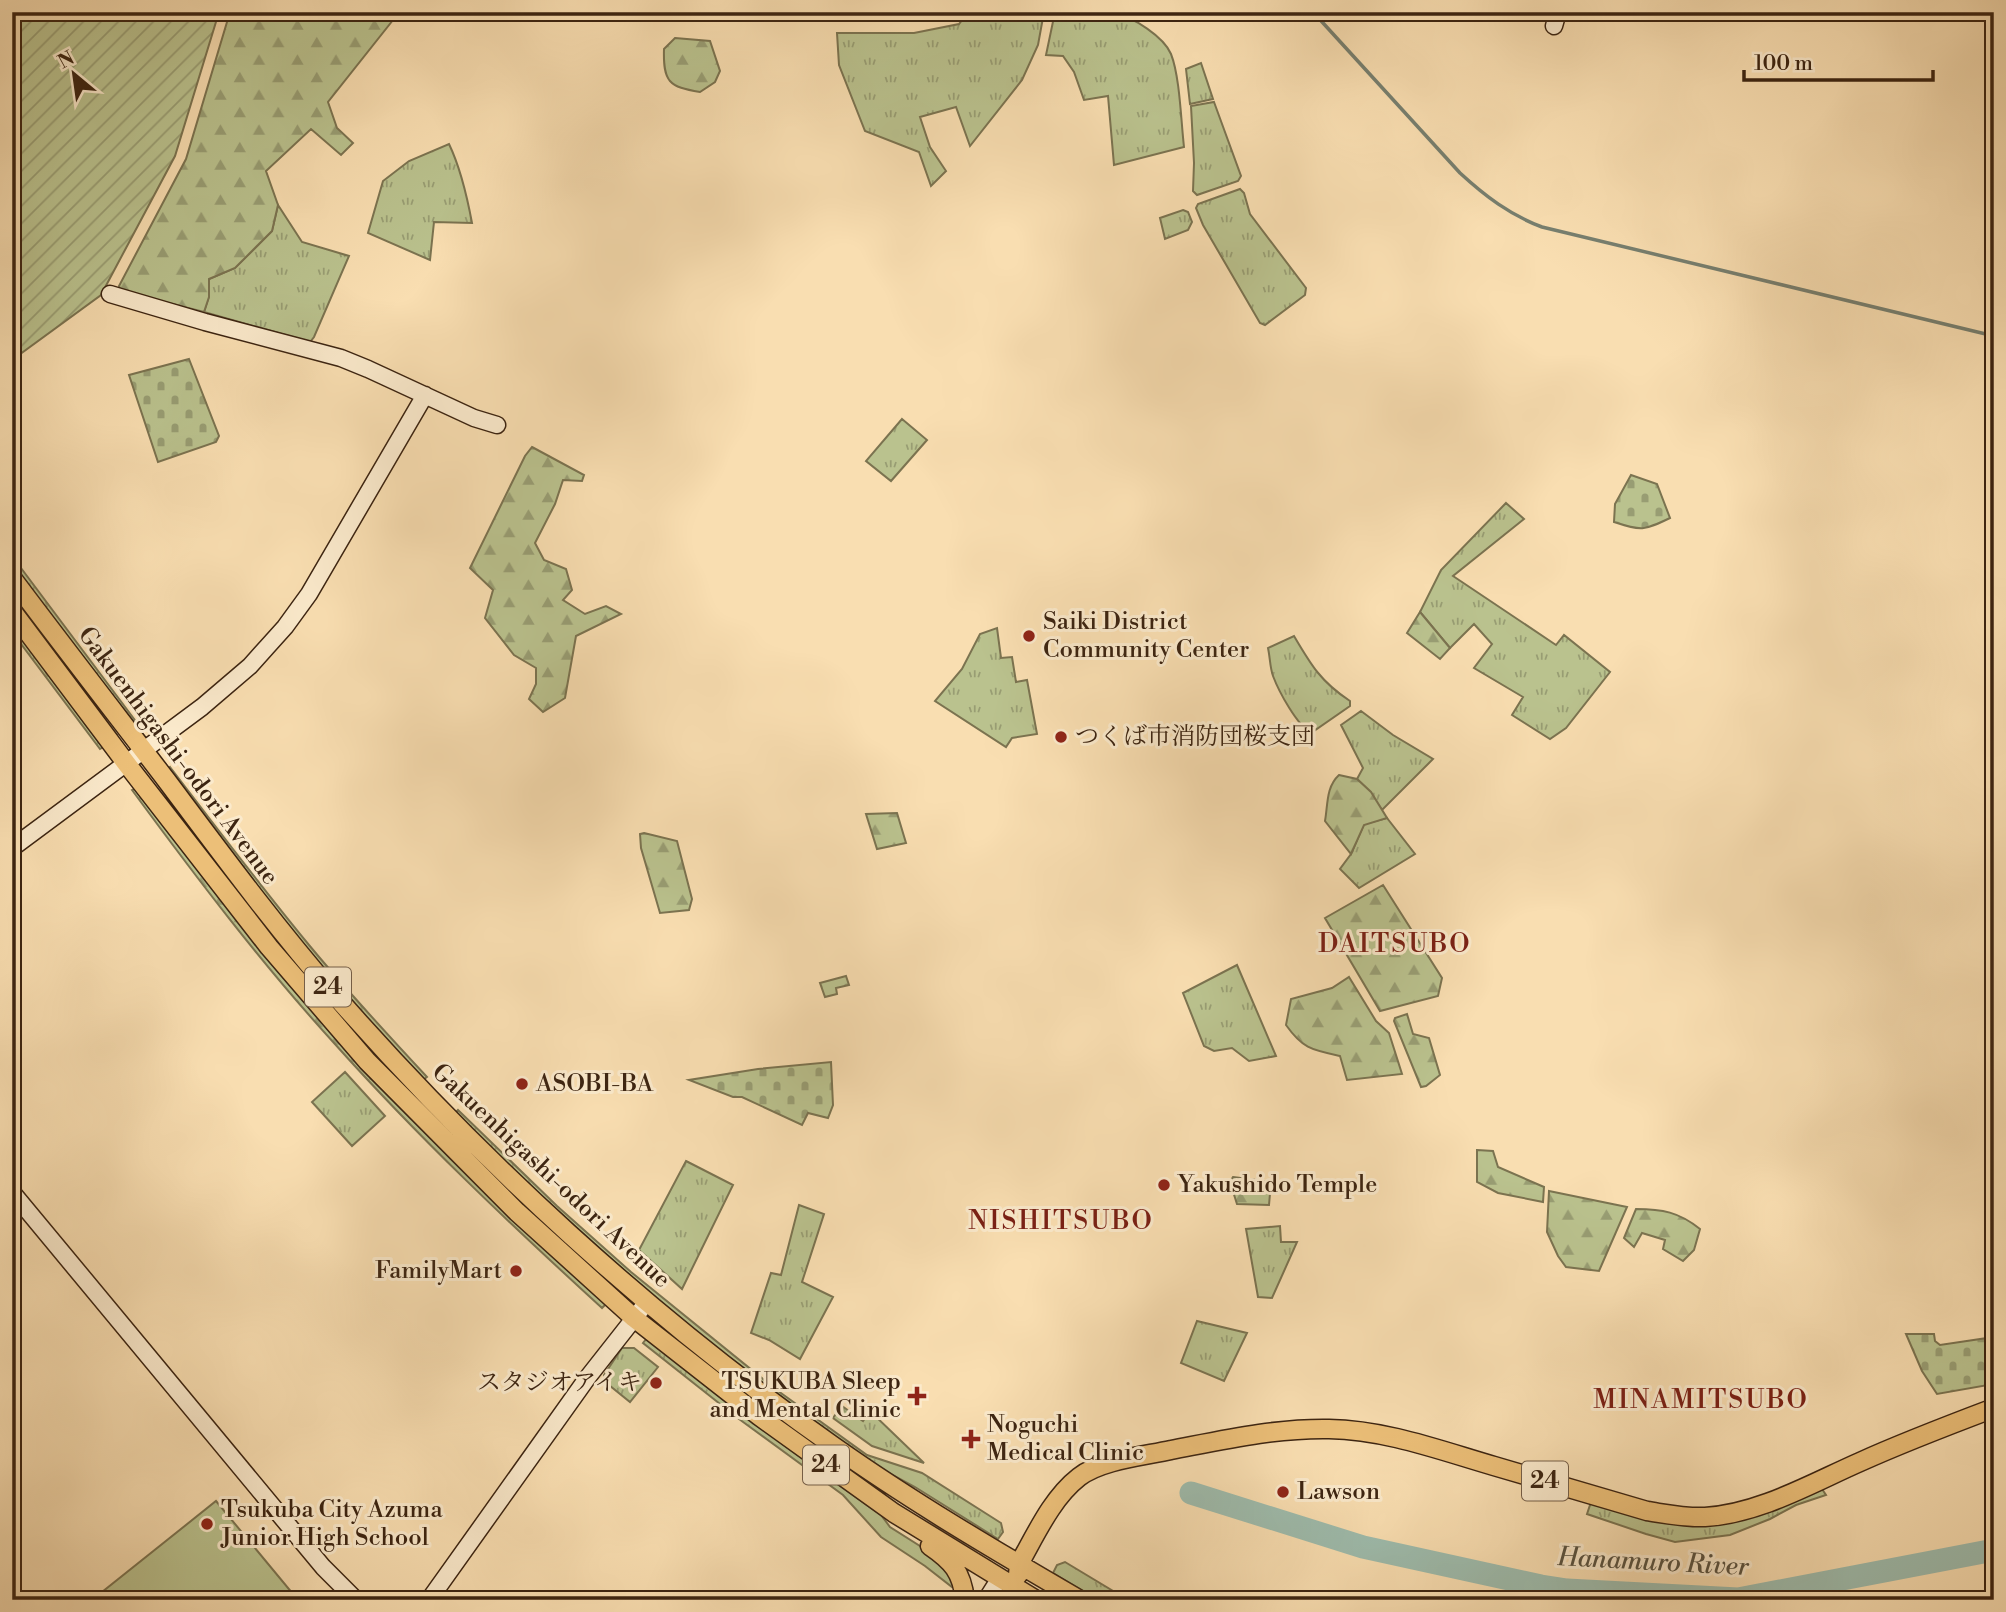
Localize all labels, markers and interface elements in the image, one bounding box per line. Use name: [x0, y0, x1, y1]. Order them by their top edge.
north arrow: [38, 38, 108, 108]
scale bar: [1744, 38, 1932, 82]
text: N: [54, 46, 79, 74]
text: 100 m: [1754, 51, 1813, 77]
place label: Saiki District Community Center: [1043, 607, 1249, 665]
street label: Gakuenhigashi-odori Avenue: [71, 621, 285, 891]
marker: Saiki District Community Center: [1021, 628, 1037, 644]
place label: つくば市消防団桜支団: [1075, 722, 1315, 752]
marker: つくば市消防団桜支団: [1053, 729, 1069, 745]
district label: DAITSUBO: [1318, 928, 1472, 960]
road number: 24: [305, 968, 351, 1006]
street label: Gakuenhigashi-odori Avenue: [425, 1057, 677, 1295]
place label: ASOBI-BA: [535, 1069, 654, 1099]
marker: ASOBI-BA: [514, 1076, 530, 1092]
place label: Yakushido Temple: [1176, 1170, 1377, 1200]
marker: Yakushido Temple: [1156, 1177, 1172, 1193]
district label: NISHITSUBO: [968, 1205, 1154, 1237]
place label: FamilyMart: [375, 1256, 502, 1286]
marker: FamilyMart: [508, 1263, 524, 1279]
place label: TSUKUBA Sleep and Mental Clinic: [709, 1367, 901, 1425]
place label: スタジオアイキ: [477, 1368, 642, 1398]
marker: スタジオアイキ: [648, 1375, 664, 1391]
district label: MINAMITSUBO: [1593, 1384, 1809, 1416]
marker: TSUKUBA Sleep and Mental Clinic: [907, 1386, 927, 1406]
place label: Noguchi Medical Clinic: [987, 1410, 1144, 1468]
marker: Noguchi Medical Clinic: [961, 1429, 981, 1449]
road number: 24: [803, 1446, 849, 1484]
road number: 24: [1522, 1462, 1568, 1500]
place label: Lawson: [1297, 1477, 1380, 1507]
marker: Lawson: [1275, 1484, 1291, 1500]
place label: Tsukuba City Azuma Junior High School: [220, 1495, 443, 1553]
marker: Tsukuba City Azuma Junior High School: [199, 1516, 215, 1532]
water label: Hanamuro River: [1555, 1541, 1750, 1583]

